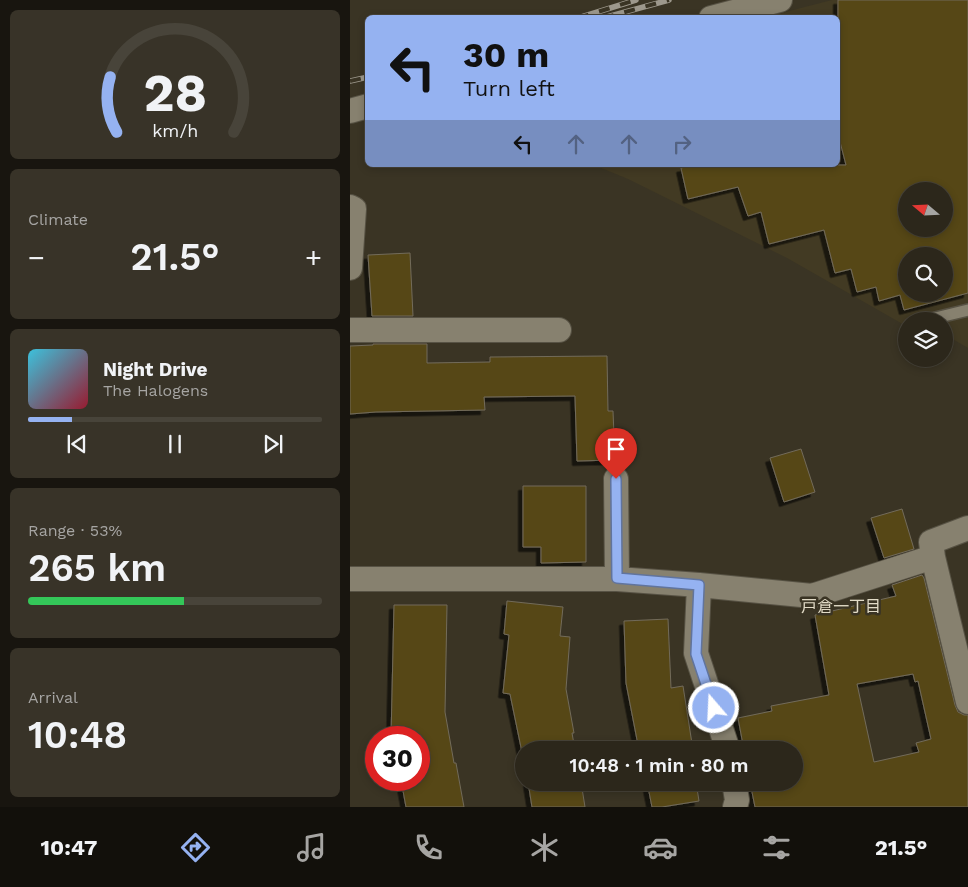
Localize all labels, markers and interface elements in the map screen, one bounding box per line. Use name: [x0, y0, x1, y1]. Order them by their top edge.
text: 30 m: [463, 34, 549, 76]
icon: left: [380, 35, 445, 100]
text: 28: [143, 63, 207, 124]
text: Turn left: [463, 76, 555, 101]
text: km/h: [152, 120, 198, 141]
icon: left: [509, 130, 537, 158]
icon: ahead: [562, 130, 590, 158]
icon: ahead: [615, 130, 643, 158]
icon: right: [668, 130, 696, 158]
north arrow: [898, 182, 952, 238]
map controls: [898, 182, 953, 367]
text: Climate: [28, 210, 88, 229]
text: 21.5°: [130, 235, 220, 279]
text: −: [28, 241, 45, 274]
text: +: [305, 241, 322, 274]
button: search: [898, 247, 953, 302]
button: layers: [898, 312, 953, 367]
text: Night Drive: [103, 358, 208, 381]
text: The Halogens: [103, 381, 208, 400]
pin: [595, 428, 637, 479]
icon: previous: [63, 430, 91, 458]
icon: pause: [161, 430, 189, 458]
icon: next: [259, 430, 287, 458]
icon: arrive: [602, 435, 630, 463]
text: Range · 53%: [28, 521, 122, 540]
text: 265 km: [28, 546, 166, 590]
district label: 戸倉一丁目: [801, 597, 881, 616]
position arrow: [687, 681, 739, 733]
text: Arrival: [28, 688, 78, 707]
text: 10:48: [28, 713, 127, 757]
speed limit sign: 30: [365, 726, 430, 791]
text: 10:48 · 1 min · 80 m: [570, 754, 748, 777]
icon: directions: [178, 830, 213, 865]
icon: music: [294, 830, 329, 865]
icon: phone: [411, 830, 446, 865]
icon: climate: [527, 830, 562, 865]
icon: car: [643, 830, 678, 865]
icon: filters: [759, 830, 794, 865]
text: 10:47: [41, 835, 97, 860]
text: 21.5°: [875, 835, 927, 860]

